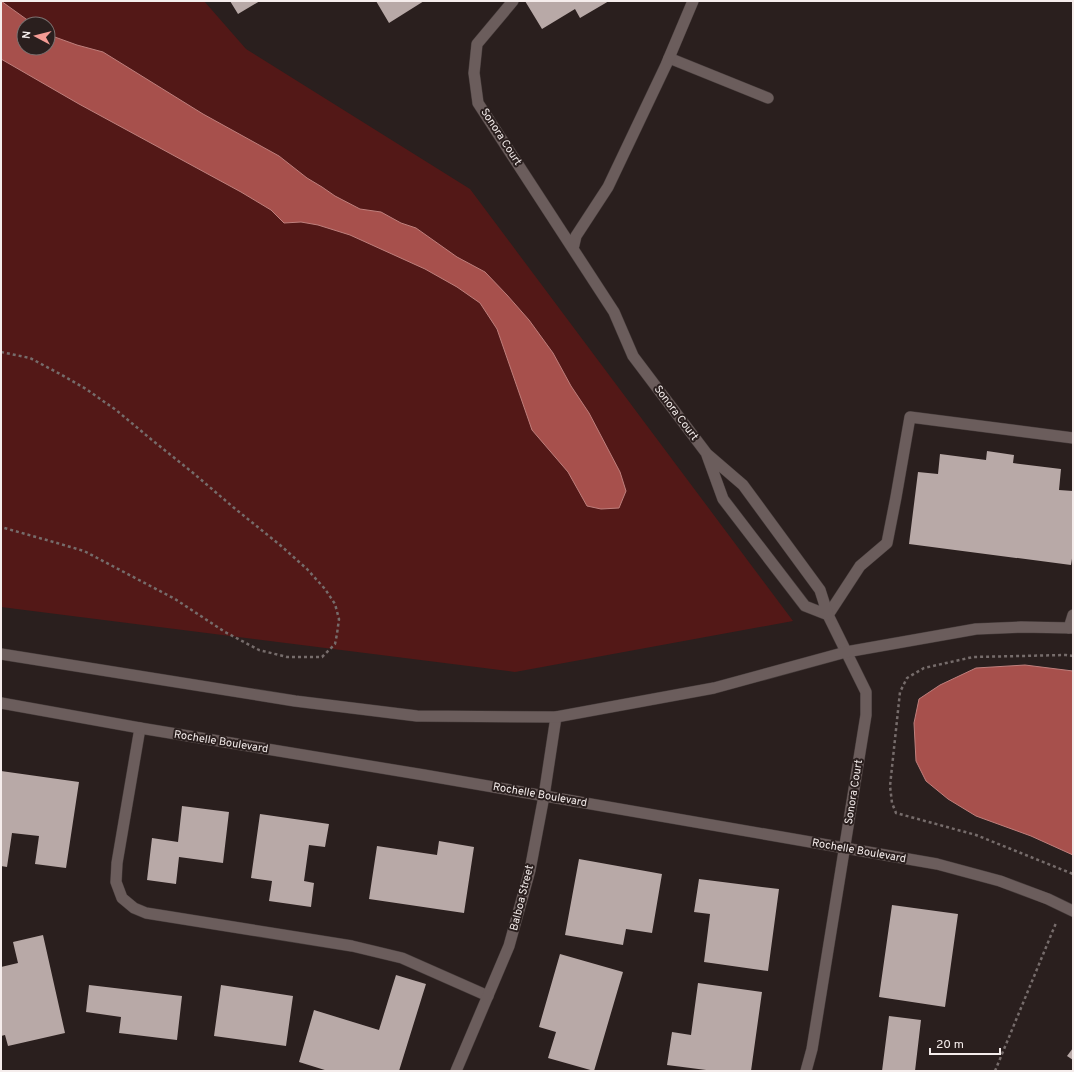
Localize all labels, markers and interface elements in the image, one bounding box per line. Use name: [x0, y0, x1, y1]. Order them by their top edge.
north arrow: [16, 16, 56, 56]
text: N: [20, 30, 34, 40]
street label: Sonora Court: [477, 106, 525, 168]
street label: Sonora Court: [651, 383, 701, 443]
street label: Rochelle Boulevard: [173, 728, 269, 756]
street label: Sonora Court: [842, 759, 866, 825]
street label: Rochelle Boulevard: [492, 780, 588, 810]
street label: Rochelle Boulevard: [811, 836, 907, 866]
street label: Balboa Street: [507, 864, 537, 932]
scale bar: [930, 1030, 1000, 1056]
text: 20 m: [936, 1037, 964, 1053]

